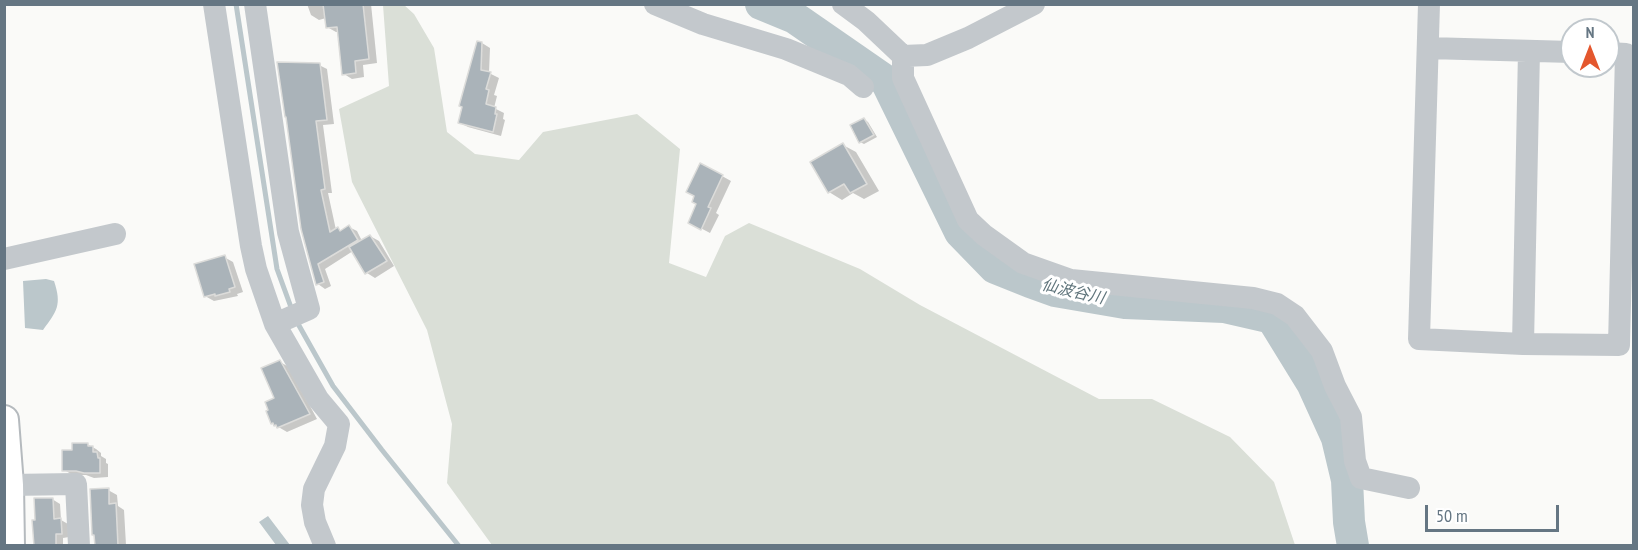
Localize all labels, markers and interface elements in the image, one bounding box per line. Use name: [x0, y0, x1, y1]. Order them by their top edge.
north arrow: [1560, 18, 1620, 78]
text: N: [1586, 22, 1594, 42]
water label: 仙波谷川: [1040, 275, 1106, 309]
scale bar: [1428, 493, 1562, 531]
text: 50 m: [1436, 504, 1468, 527]

